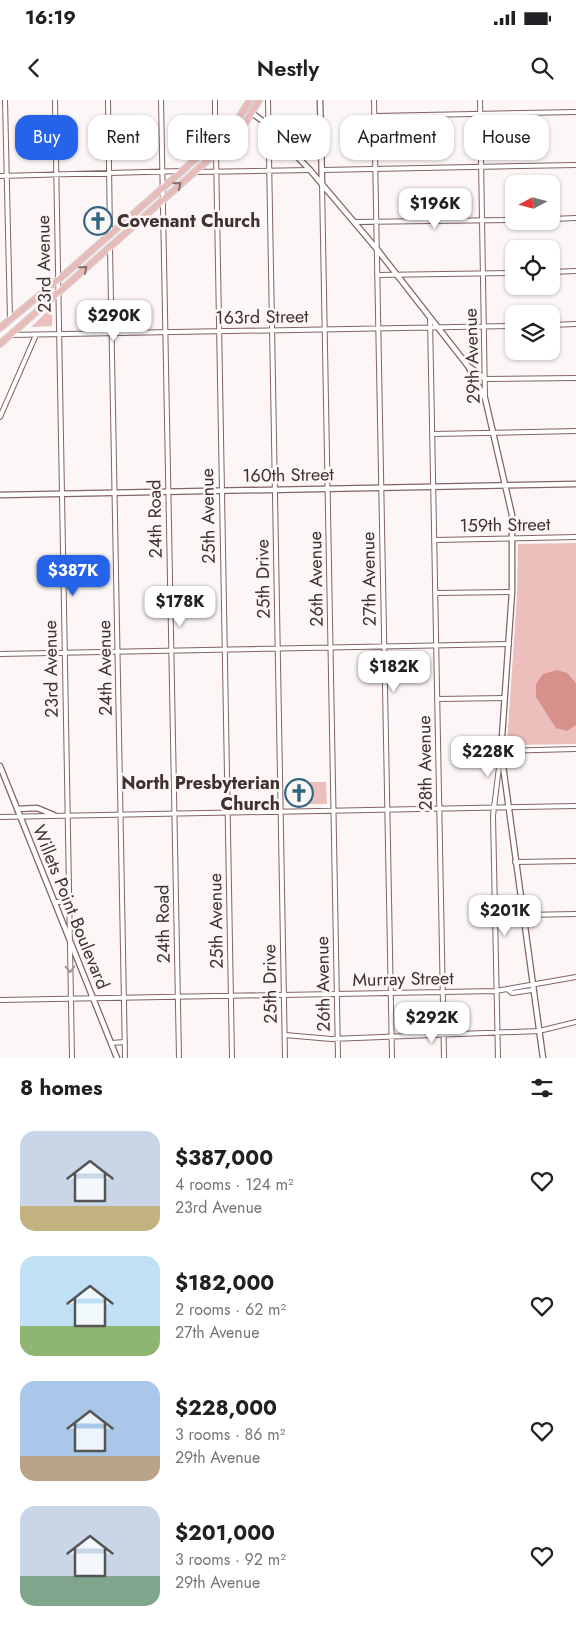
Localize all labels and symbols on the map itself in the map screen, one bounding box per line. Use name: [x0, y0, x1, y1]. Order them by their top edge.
north arrow: [505, 175, 560, 230]
one-way arrow: [173, 182, 182, 191]
pin: $196K: [400, 188, 470, 230]
church icon: Covenant Church: [83, 206, 113, 236]
place label: Covenant Church: [117, 208, 261, 234]
street label: 23rd Avenue: [30, 215, 58, 313]
one-way arrow: [78, 266, 87, 275]
pin: $290K: [79, 300, 149, 342]
street label: 163rd Street: [215, 303, 309, 331]
street label: 29th Avenue: [457, 308, 487, 404]
street label: 160th Street: [242, 461, 335, 489]
street label: 25th Avenue: [194, 468, 222, 564]
street label: 24th Road: [141, 479, 169, 559]
street label: 159th Street: [459, 511, 551, 539]
street label: 26th Avenue: [302, 531, 330, 627]
street label: 27th Avenue: [355, 531, 383, 627]
street label: 25th Drive: [249, 539, 277, 619]
pin: $387K: [38, 554, 108, 597]
pin: $178K: [145, 586, 215, 628]
street label: 23rd Avenue: [37, 620, 65, 718]
street label: 24th Avenue: [91, 620, 119, 716]
pin: $182K: [359, 650, 429, 693]
street label: 28th Avenue: [411, 715, 439, 811]
pin: $228K: [453, 736, 523, 778]
place label: North Presbyterian Church: [121, 770, 280, 817]
church icon: North Presbyterian Church: [284, 778, 314, 808]
street label: Willets Point Boulevard: [26, 821, 116, 993]
street label: 25th Avenue: [202, 873, 230, 969]
street label: 24th Road: [149, 884, 177, 964]
pin: $201K: [470, 894, 540, 937]
street label: 26th Avenue: [309, 936, 337, 1032]
street label: 25th Drive: [256, 944, 284, 1024]
one-way arrow: [65, 965, 76, 973]
street label: Murray Street: [352, 965, 455, 993]
pin: $292K: [397, 1002, 467, 1044]

